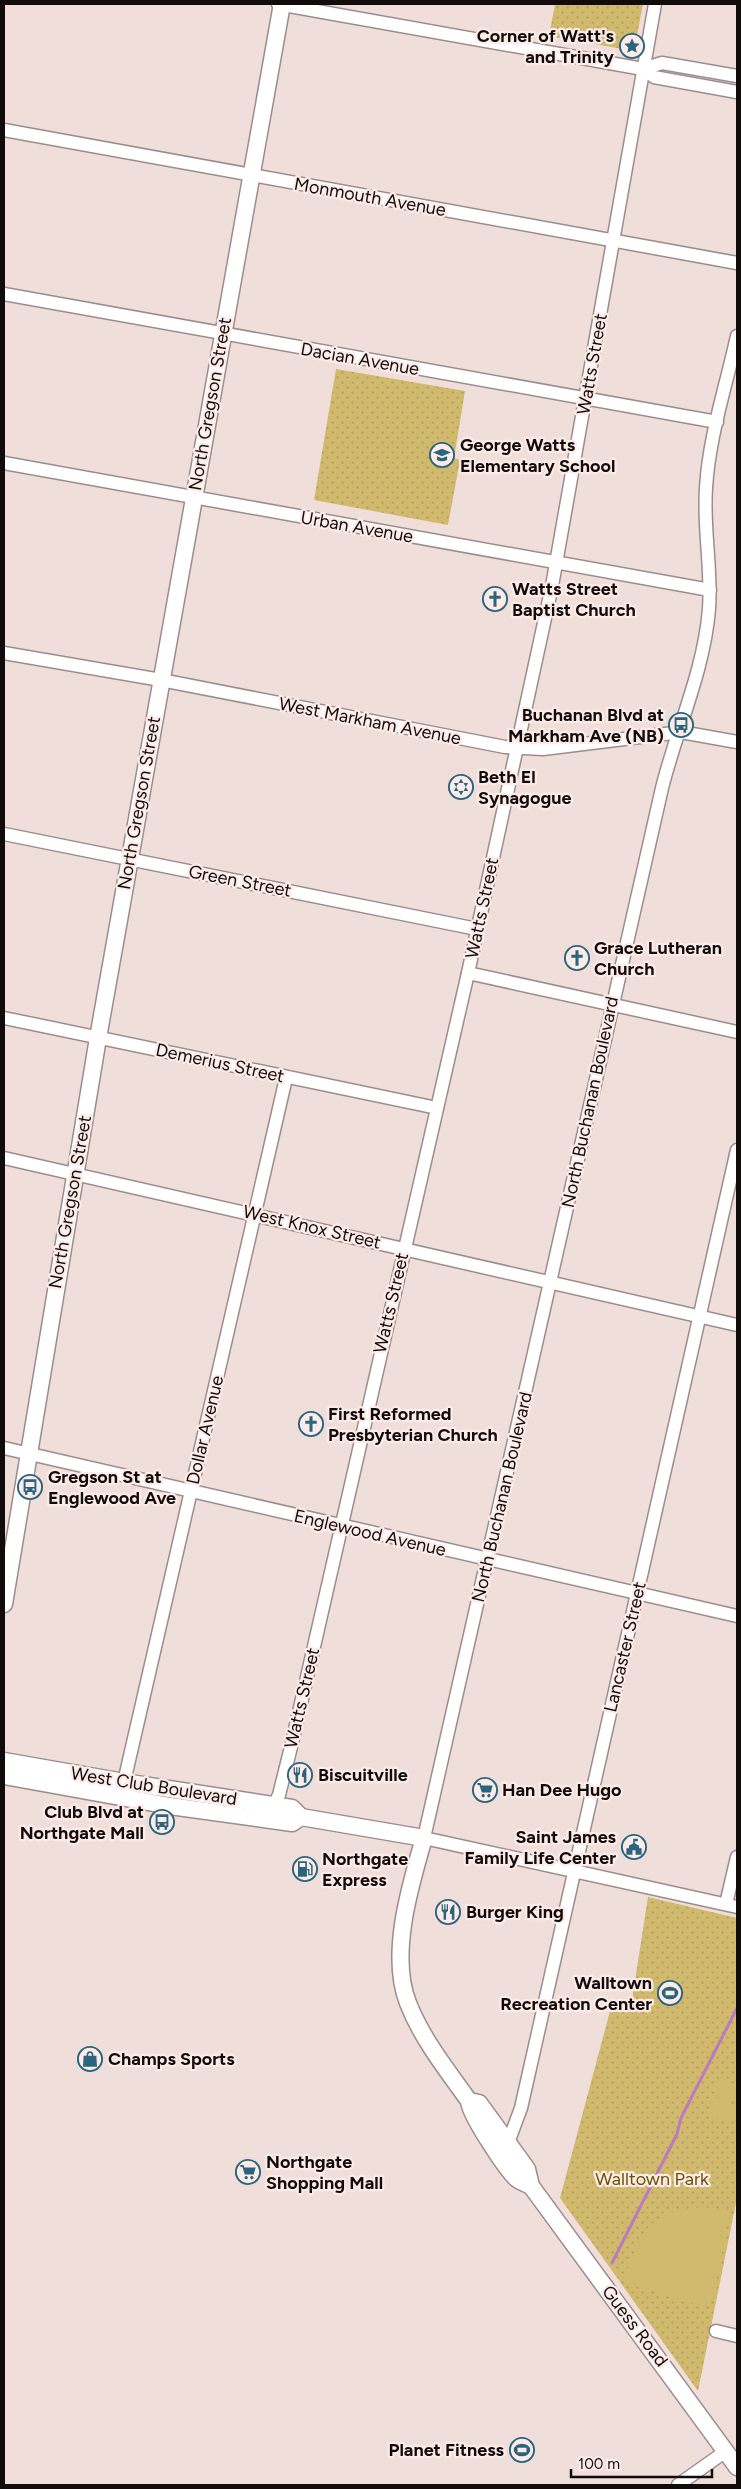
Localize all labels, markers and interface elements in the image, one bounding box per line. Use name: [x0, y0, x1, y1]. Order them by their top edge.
place label: Corner of Watt's and Trinity: [477, 25, 615, 68]
place icon: Corner of Watt's and Trinity: [619, 33, 645, 59]
street label: Monmouth Avenue: [292, 173, 448, 221]
street label: Watts Street: [572, 311, 612, 416]
street label: North Gregson Street: [184, 315, 236, 492]
street label: Dacian Avenue: [299, 338, 421, 380]
place label: George Watts Elementary School: [460, 434, 615, 477]
school or university icon: George Watts Elementary School: [429, 442, 455, 468]
street label: Urban Avenue: [299, 506, 415, 548]
place label: Watts Street Baptist Church: [512, 578, 636, 621]
church icon: Watts Street Baptist Church: [482, 586, 508, 612]
street label: West Markham Avenue: [277, 693, 463, 749]
place label: Buchanan Blvd at Markham Ave (NB): [508, 704, 664, 747]
bus stop icon: Buchanan Blvd at Markham Ave (NB): [668, 712, 694, 738]
street label: North Gregson Street: [113, 714, 165, 891]
place label: Beth El Synagogue: [478, 766, 571, 809]
synagogue icon: Beth El Synagogue: [448, 774, 474, 800]
street label: Watts Street: [461, 855, 503, 960]
street label: Green Street: [187, 860, 293, 902]
place label: Grace Lutheran Church: [594, 937, 722, 980]
church icon: Grace Lutheran Church: [564, 945, 590, 971]
street label: North Buchanan Boulevard: [557, 994, 623, 1210]
street label: Demerius Street: [154, 1039, 286, 1087]
street label: North Gregson Street: [44, 1113, 96, 1290]
street label: West Knox Street: [241, 1200, 383, 1254]
street label: Watts Street: [369, 1250, 413, 1355]
street label: Dollar Avenue: [182, 1373, 228, 1487]
street label: North Buchanan Boulevard: [467, 1390, 537, 1604]
place label: First Reformed Presbyterian Church: [328, 1403, 498, 1446]
church icon: First Reformed Presbyterian Church: [298, 1411, 324, 1437]
place label: Gregson St at Englewood Ave: [48, 1466, 176, 1509]
bus stop icon: Gregson St at Englewood Ave: [17, 1474, 43, 1500]
street label: Englewood Avenue: [292, 1505, 448, 1561]
street label: Lancaster Street: [599, 1579, 651, 1714]
street label: Watts Street: [280, 1645, 324, 1750]
street label: West Club Boulevard: [69, 1762, 239, 1810]
restaurant icon: Biscuitville: [287, 1762, 313, 1788]
place label: Biscuitville: [318, 1764, 408, 1786]
supermarket icon: Han Dee Hugo: [472, 1777, 498, 1803]
place label: Han Dee Hugo: [502, 1779, 621, 1801]
place label: Club Blvd at Northgate Mall: [20, 1801, 144, 1844]
bus stop icon: Club Blvd at Northgate Mall: [149, 1809, 175, 1835]
place label: Saint James Family Life Center: [464, 1826, 617, 1869]
public building icon: Saint James Family Life Center: [621, 1834, 647, 1860]
place label: Northgate Express: [322, 1848, 408, 1891]
fuel station icon: Northgate Express: [292, 1856, 318, 1882]
restaurant icon: Burger King: [435, 1899, 461, 1925]
place label: Burger King: [466, 1901, 564, 1923]
place label: Walltown Recreation Center: [500, 1972, 652, 2015]
sports icon: Walltown Recreation Center: [657, 1980, 683, 2006]
shop icon: Champs Sports: [77, 2046, 103, 2072]
place label: Champs Sports: [108, 2048, 235, 2070]
place label: Northgate Shopping Mall: [266, 2151, 383, 2194]
supermarket icon: Northgate Shopping Mall: [235, 2159, 261, 2185]
park label: Walltown Park: [595, 2168, 709, 2190]
street label: Guess Road: [597, 2281, 673, 2371]
sports icon: Planet Fitness: [509, 2437, 535, 2463]
place label: Planet Fitness: [389, 2439, 505, 2461]
scale bar: [571, 2446, 712, 2478]
text: 100 m: [578, 2455, 620, 2473]

